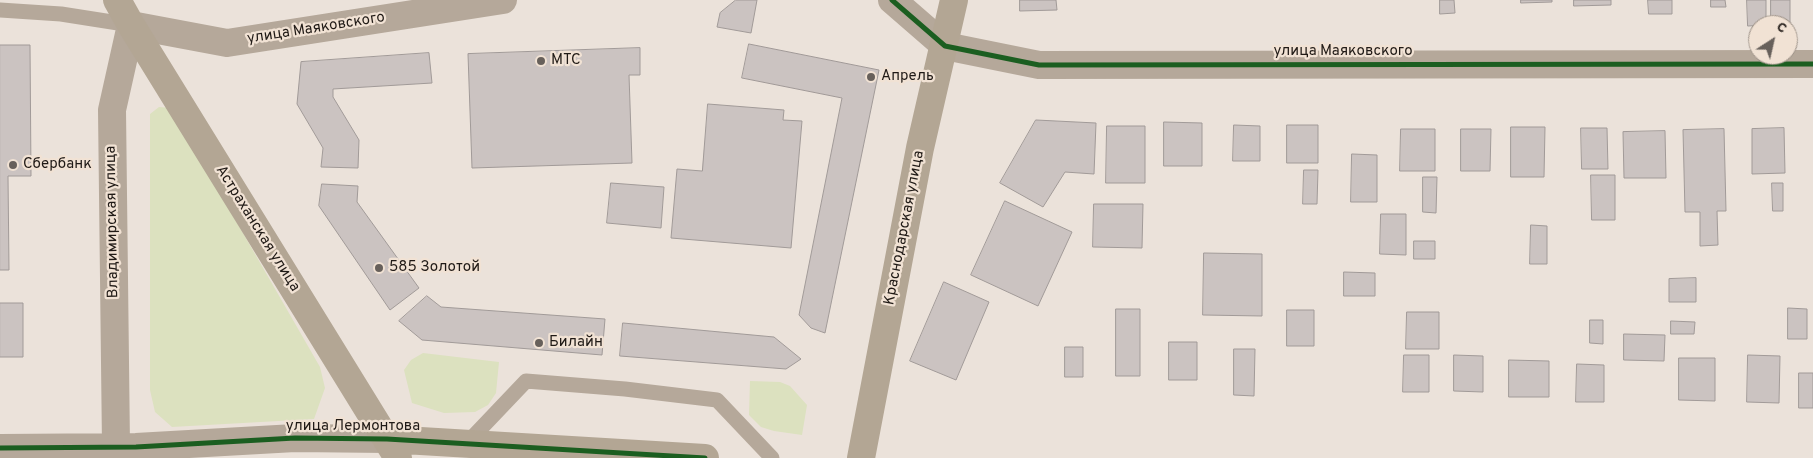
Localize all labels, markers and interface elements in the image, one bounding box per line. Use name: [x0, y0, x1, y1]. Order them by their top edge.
street label: улица Маяковского: [246, 9, 386, 49]
north arrow: [1748, 15, 1798, 65]
text: С: [1773, 19, 1790, 38]
street label: улица Маяковского: [1273, 43, 1413, 61]
place label: МТС: [551, 52, 581, 70]
marker: МТС: [535, 55, 547, 67]
place label: Апрель: [881, 68, 934, 86]
marker: Апрель: [865, 71, 877, 83]
street label: Владимирская улица: [103, 145, 123, 299]
street label: Краснодарская улица: [881, 149, 929, 307]
place label: Сбербанк: [23, 156, 92, 174]
marker: Сбербанк: [7, 159, 19, 171]
street label: Астраханская улица: [211, 163, 303, 295]
place label: 585 Золотой: [389, 259, 480, 277]
marker: 585 Золотой: [373, 262, 385, 274]
place label: Билайн: [549, 334, 603, 352]
marker: Билайн: [533, 337, 545, 349]
street label: улица Лермонтова: [286, 418, 420, 436]

